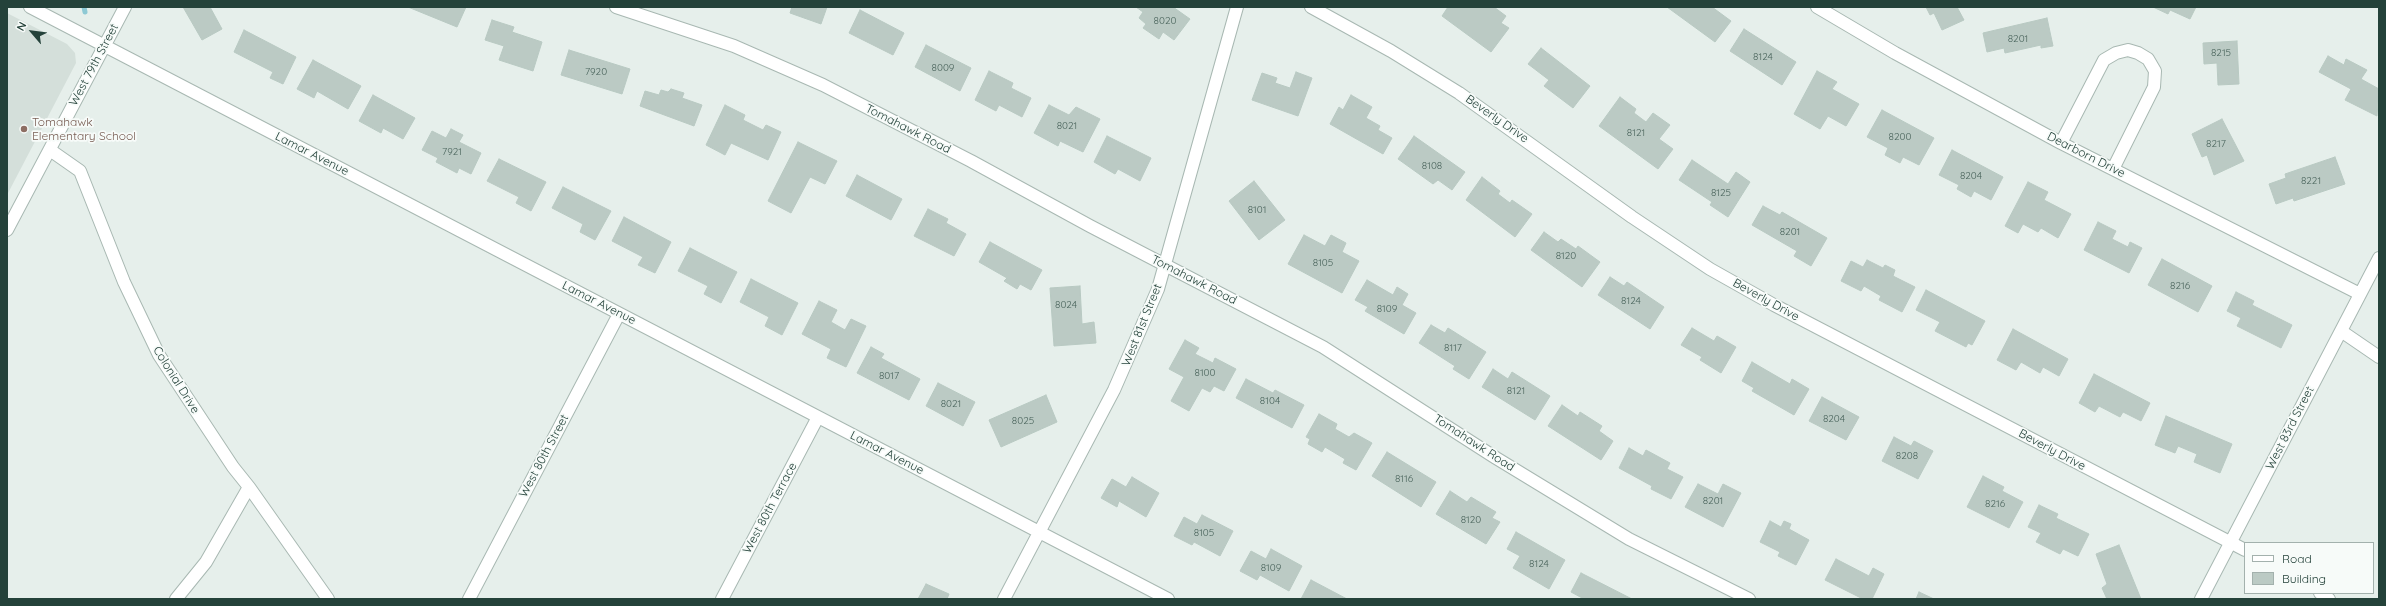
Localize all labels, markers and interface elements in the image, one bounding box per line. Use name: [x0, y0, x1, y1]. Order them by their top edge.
north arrow: [12, 12, 52, 52]
house number: 8020: [1154, 15, 1176, 27]
text: N: [13, 20, 29, 33]
street label: West 79th Street: [66, 21, 122, 109]
house number: 8201: [2008, 33, 2028, 45]
house number: 8215: [2211, 47, 2231, 59]
house number: 8124: [1753, 51, 1773, 63]
house number: 8009: [932, 62, 954, 74]
house number: 7920: [585, 66, 607, 78]
street label: Beverly Drive: [1463, 92, 1531, 146]
street label: Tomahawk Road: [863, 101, 953, 157]
place label: Tomahawk Elementary School: [32, 115, 136, 143]
house number: 8021: [1057, 120, 1077, 132]
marker: Tomahawk Elementary School: [19, 124, 29, 134]
house number: 8121: [1627, 127, 1645, 139]
street label: Lamar Avenue: [273, 129, 351, 179]
street label: Dearborn Drive: [2045, 129, 2127, 181]
house number: 8200: [1889, 131, 1911, 143]
house number: 8217: [2206, 138, 2226, 150]
house number: 7921: [442, 146, 462, 158]
house number: 8108: [1422, 160, 1442, 172]
house number: 8204: [1960, 170, 1982, 182]
house number: 8221: [2301, 175, 2321, 187]
house number: 8125: [1711, 187, 1731, 199]
house number: 8101: [1248, 204, 1266, 216]
house number: 8201: [1780, 226, 1800, 238]
house number: 8120: [1556, 250, 1576, 262]
street label: Tomahawk Road: [1149, 252, 1239, 308]
house number: 8105: [1313, 257, 1333, 269]
street label: Beverly Drive: [1730, 276, 1802, 324]
street label: Lamar Avenue: [560, 278, 638, 328]
house number: 8216: [2170, 280, 2190, 292]
street label: West 81st Street: [1119, 282, 1165, 368]
house number: 8124: [1621, 295, 1641, 307]
house number: 8024: [1055, 299, 1077, 311]
house number: 8109: [1377, 303, 1397, 315]
house number: 8117: [1444, 342, 1462, 354]
street label: Colonial Drive: [150, 344, 202, 416]
house number: 8100: [1195, 367, 1215, 379]
house number: 8017: [879, 370, 899, 382]
street label: West 83rd Street: [2263, 384, 2317, 472]
house number: 8121: [1507, 385, 1525, 397]
house number: 8104: [1260, 395, 1280, 407]
house number: 8021: [941, 398, 961, 410]
street label: Tomahawk Road: [1431, 411, 1517, 475]
street label: West 80th Street: [516, 412, 572, 500]
house number: 8204: [1823, 413, 1845, 425]
house number: 8025: [1012, 415, 1034, 427]
street label: Beverly Drive: [2016, 426, 2088, 474]
street label: Lamar Avenue: [848, 428, 926, 478]
house number: 8208: [1896, 450, 1918, 462]
street label: West 80th Terrace: [740, 460, 800, 556]
house number: 8116: [1395, 473, 1413, 485]
house number: 8201: [1703, 495, 1723, 507]
house number: 8216: [1985, 498, 2005, 510]
house number: 8120: [1461, 514, 1481, 526]
house number: 8105: [1194, 527, 1214, 539]
legend: [2244, 542, 2374, 594]
text: Road: [2282, 551, 2312, 566]
house number: 8124: [1529, 558, 1549, 570]
house number: 8109: [1261, 562, 1281, 574]
text: Building: [2282, 571, 2326, 586]

